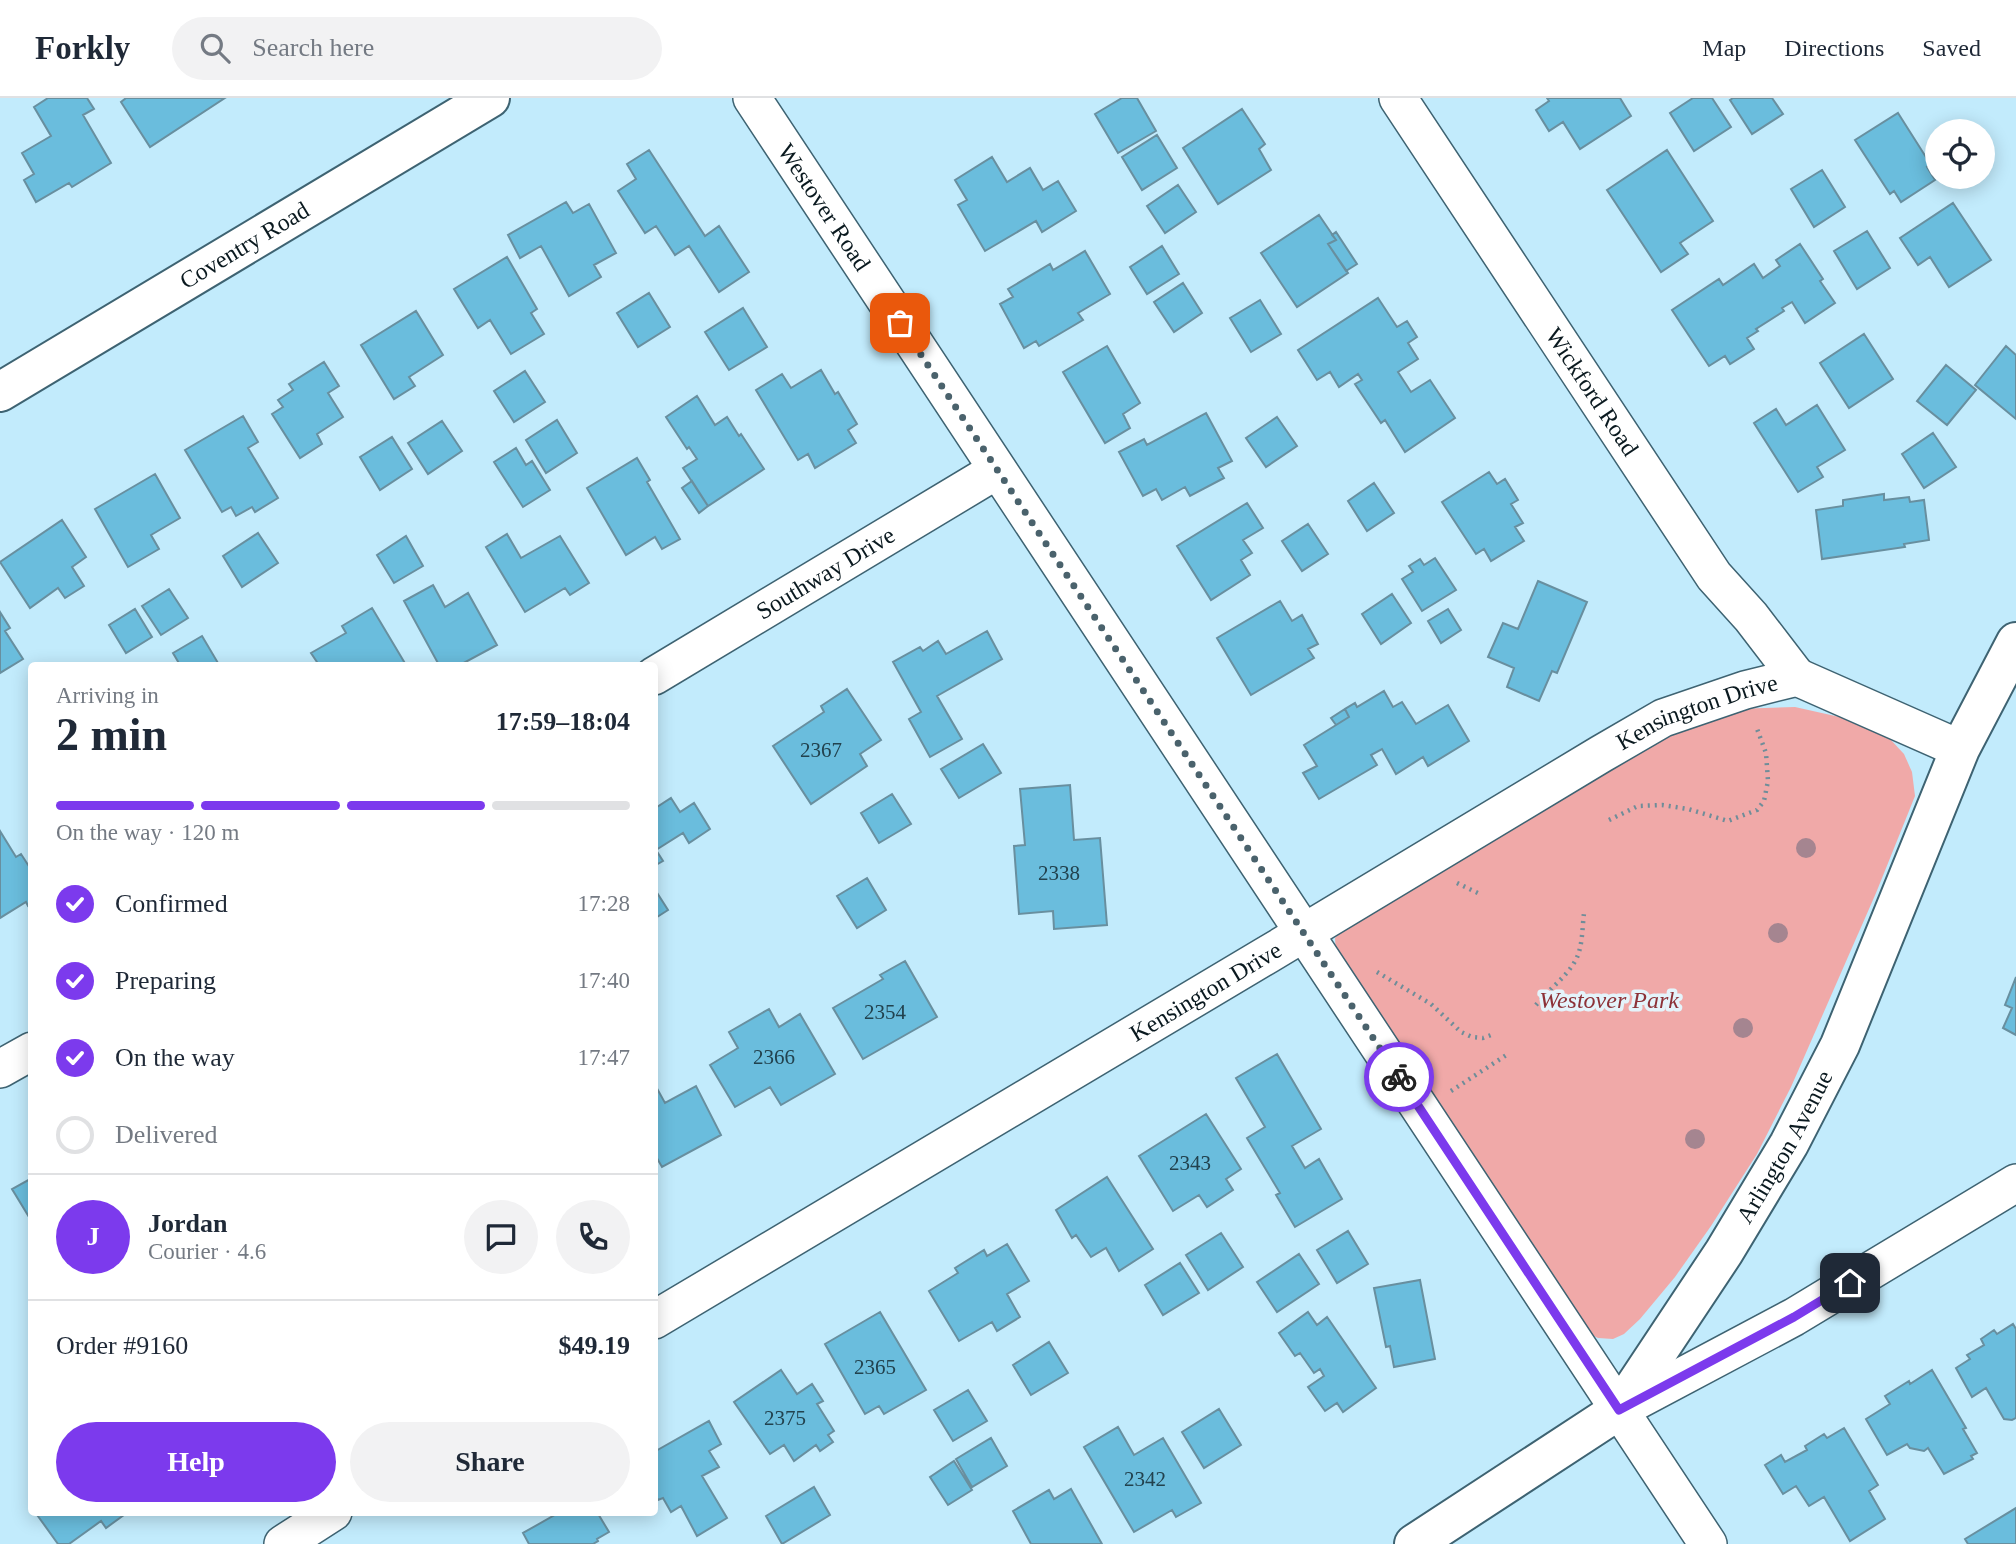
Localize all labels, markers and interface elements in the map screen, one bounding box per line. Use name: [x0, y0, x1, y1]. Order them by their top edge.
search box: [172, 17, 662, 80]
icon: search: [196, 29, 234, 67]
text: Forkly: [35, 30, 130, 66]
text: Search here: [252, 33, 374, 62]
text: Map: [1702, 35, 1746, 61]
text: Directions: [1784, 35, 1884, 61]
text: Saved: [1922, 35, 1981, 61]
map controls: [1925, 119, 1995, 189]
button: locate: [1925, 119, 1995, 189]
street label: Westover Road: [773, 139, 876, 276]
street label: Coventry Road: [175, 197, 314, 294]
pin: [870, 293, 930, 353]
icon: bag: [881, 304, 919, 342]
street label: Wickford Road: [1541, 323, 1644, 460]
street label: Southway Drive: [752, 522, 899, 625]
street label: Kensington Drive: [1612, 669, 1780, 755]
text: Arriving in: [56, 683, 159, 708]
text: 17:59–18:04: [496, 707, 630, 736]
text: 2 min: [56, 709, 167, 760]
house number: 2367: [800, 738, 842, 762]
text: On the way · 120 m: [56, 820, 239, 845]
house number: 2338: [1038, 861, 1080, 885]
icon: check: [56, 885, 94, 923]
text: Confirmed: [115, 889, 228, 918]
text: 17:28: [578, 891, 630, 916]
street label: Kensington Drive: [1125, 937, 1286, 1047]
icon: check: [56, 962, 94, 1000]
text: Preparing: [115, 966, 216, 995]
text: 17:40: [578, 968, 630, 993]
park label: Westover Park: [1539, 987, 1679, 1013]
house number: 2354: [864, 1000, 907, 1024]
icon: check: [56, 1039, 94, 1077]
courier: [1364, 1042, 1434, 1112]
text: On the way: [115, 1043, 235, 1072]
text: 17:47: [578, 1045, 630, 1070]
house number: 2366: [753, 1045, 795, 1069]
icon: bike: [1380, 1058, 1418, 1096]
street label: Arlington Avenue: [1731, 1066, 1838, 1228]
text: Delivered: [115, 1120, 218, 1149]
house number: 2343: [1169, 1151, 1211, 1175]
button: chat: [464, 1200, 538, 1274]
button: phone: [556, 1200, 630, 1274]
text: Jordan: [148, 1209, 227, 1238]
text: J: [87, 1222, 100, 1251]
text: Courier · 4.6: [148, 1239, 266, 1264]
pin: [1820, 1253, 1880, 1313]
icon: home: [1831, 1264, 1869, 1302]
text: Order #9160: [56, 1331, 188, 1360]
text: $49.19: [559, 1331, 630, 1360]
house number: 2365: [854, 1355, 896, 1379]
house number: 2375: [764, 1406, 806, 1430]
button: Help: [56, 1422, 336, 1502]
button: Share: [350, 1422, 630, 1502]
house number: 2342: [1124, 1467, 1166, 1491]

